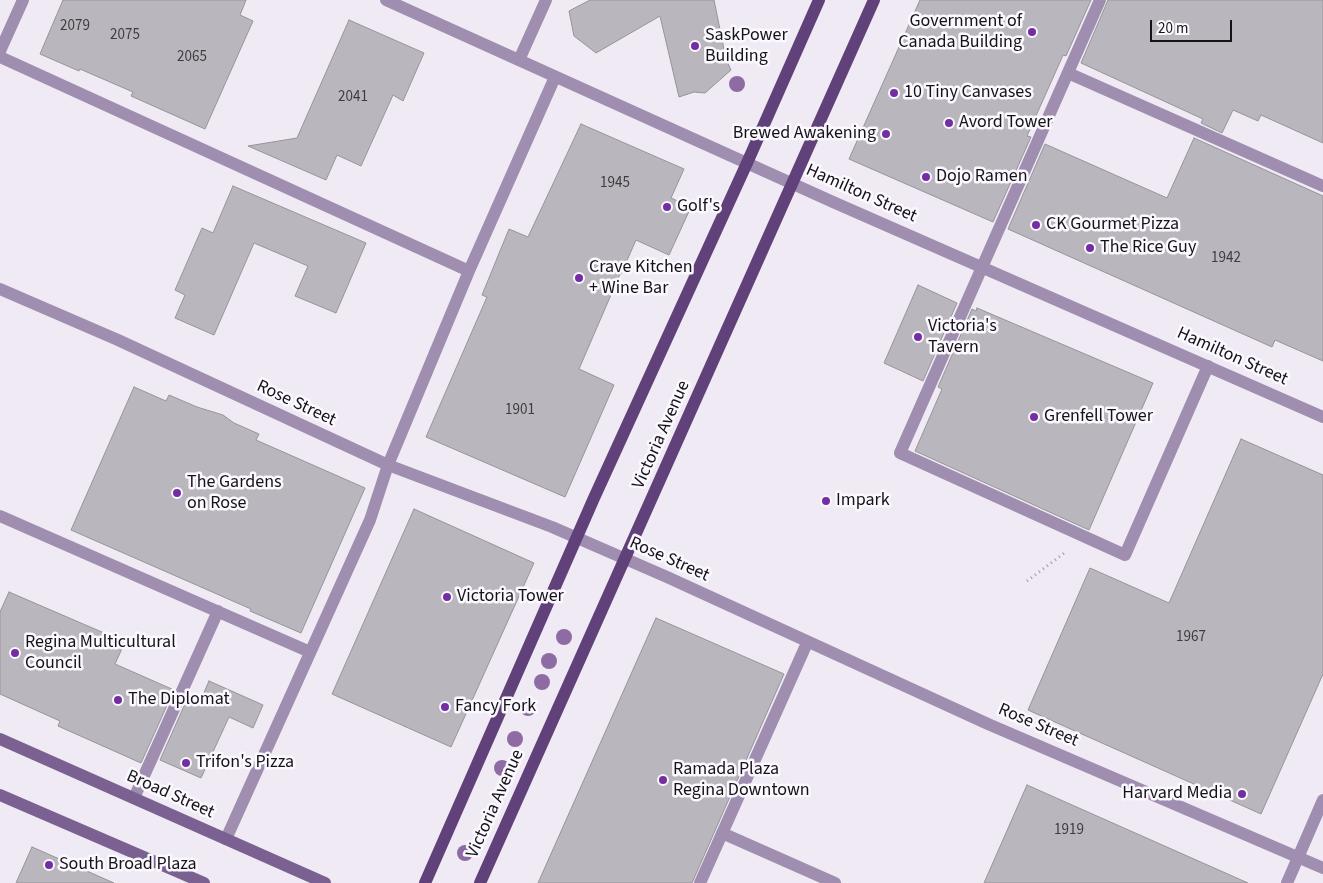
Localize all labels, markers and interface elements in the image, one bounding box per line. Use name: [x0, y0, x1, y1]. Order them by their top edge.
scale bar: [1153, 10, 1236, 42]
place label: Government of Canada Building: [898, 11, 1022, 54]
house number: 2079: [60, 18, 90, 36]
text: 20 m: [1158, 18, 1188, 39]
place label: SaskPower Building: [705, 25, 788, 68]
marker: Government of Canada Building: [1026, 26, 1038, 38]
house number: 2075: [110, 27, 140, 45]
marker: SaskPower Building: [689, 40, 701, 52]
house number: 2065: [177, 49, 207, 67]
place label: 10 Tiny Canvases: [904, 82, 1032, 104]
marker: 10 Tiny Canvases: [888, 87, 900, 99]
house number: 2041: [338, 89, 368, 107]
place label: Avord Tower: [959, 112, 1053, 134]
marker: Avord Tower: [943, 117, 955, 129]
place label: Brewed Awakening: [733, 123, 876, 145]
marker: Brewed Awakening: [880, 128, 892, 140]
street label: Hamilton Street: [802, 160, 920, 228]
place label: Dojo Ramen: [936, 166, 1028, 188]
marker: Dojo Ramen: [920, 171, 932, 183]
house number: 1945: [600, 175, 630, 193]
place label: Golf's: [677, 196, 720, 218]
marker: Golf's: [661, 201, 673, 213]
place label: CK Gourmet Pizza: [1046, 214, 1179, 236]
marker: CK Gourmet Pizza: [1030, 219, 1042, 231]
place label: The Rice Guy: [1100, 237, 1196, 259]
marker: The Rice Guy: [1084, 242, 1096, 254]
house number: 1942: [1211, 250, 1241, 268]
place label: Crave Kitchen + Wine Bar: [589, 257, 692, 300]
marker: Crave Kitchen + Wine Bar: [573, 272, 585, 284]
place label: Victoria's Tavern: [928, 316, 997, 358]
street label: Hamilton Street: [1173, 323, 1291, 391]
marker: Victoria's Tavern: [912, 331, 924, 343]
street label: Rose Street: [253, 376, 339, 432]
street label: Victoria Avenue: [629, 378, 695, 492]
house number: 1901: [505, 402, 535, 420]
place label: Grenfell Tower: [1044, 406, 1153, 428]
marker: Grenfell Tower: [1028, 411, 1040, 423]
place label: The Gardens on Rose: [187, 472, 282, 514]
marker: The Gardens on Rose: [171, 487, 183, 499]
place label: Impark: [836, 490, 890, 512]
marker: Impark: [820, 495, 832, 507]
street label: Rose Street: [626, 533, 712, 587]
place label: Victoria Tower: [457, 586, 564, 608]
marker: Victoria Tower: [441, 591, 453, 603]
house number: 1967: [1176, 629, 1206, 647]
place label: Regina Multicultural Council: [25, 632, 176, 674]
marker: Regina Multicultural Council: [9, 647, 21, 659]
place label: The Diplomat: [128, 689, 230, 711]
marker: The Diplomat: [112, 694, 124, 706]
place label: Fancy Fork: [455, 696, 536, 718]
street label: Rose Street: [995, 699, 1081, 753]
marker: Fancy Fork: [439, 701, 451, 713]
street label: Victoria Avenue: [463, 747, 529, 861]
place label: Trifon's Pizza: [196, 752, 294, 774]
marker: Trifon's Pizza: [180, 757, 192, 769]
place label: Ramada Plaza Regina Downtown: [673, 759, 810, 802]
street label: Broad Street: [123, 766, 217, 824]
marker: Ramada Plaza Regina Downtown: [657, 774, 669, 786]
place label: Harvard Media: [1122, 783, 1232, 805]
marker: Harvard Media: [1236, 788, 1248, 800]
house number: 1919: [1054, 822, 1084, 840]
place label: South Broad Plaza: [59, 854, 197, 876]
marker: South Broad Plaza: [43, 859, 55, 871]

